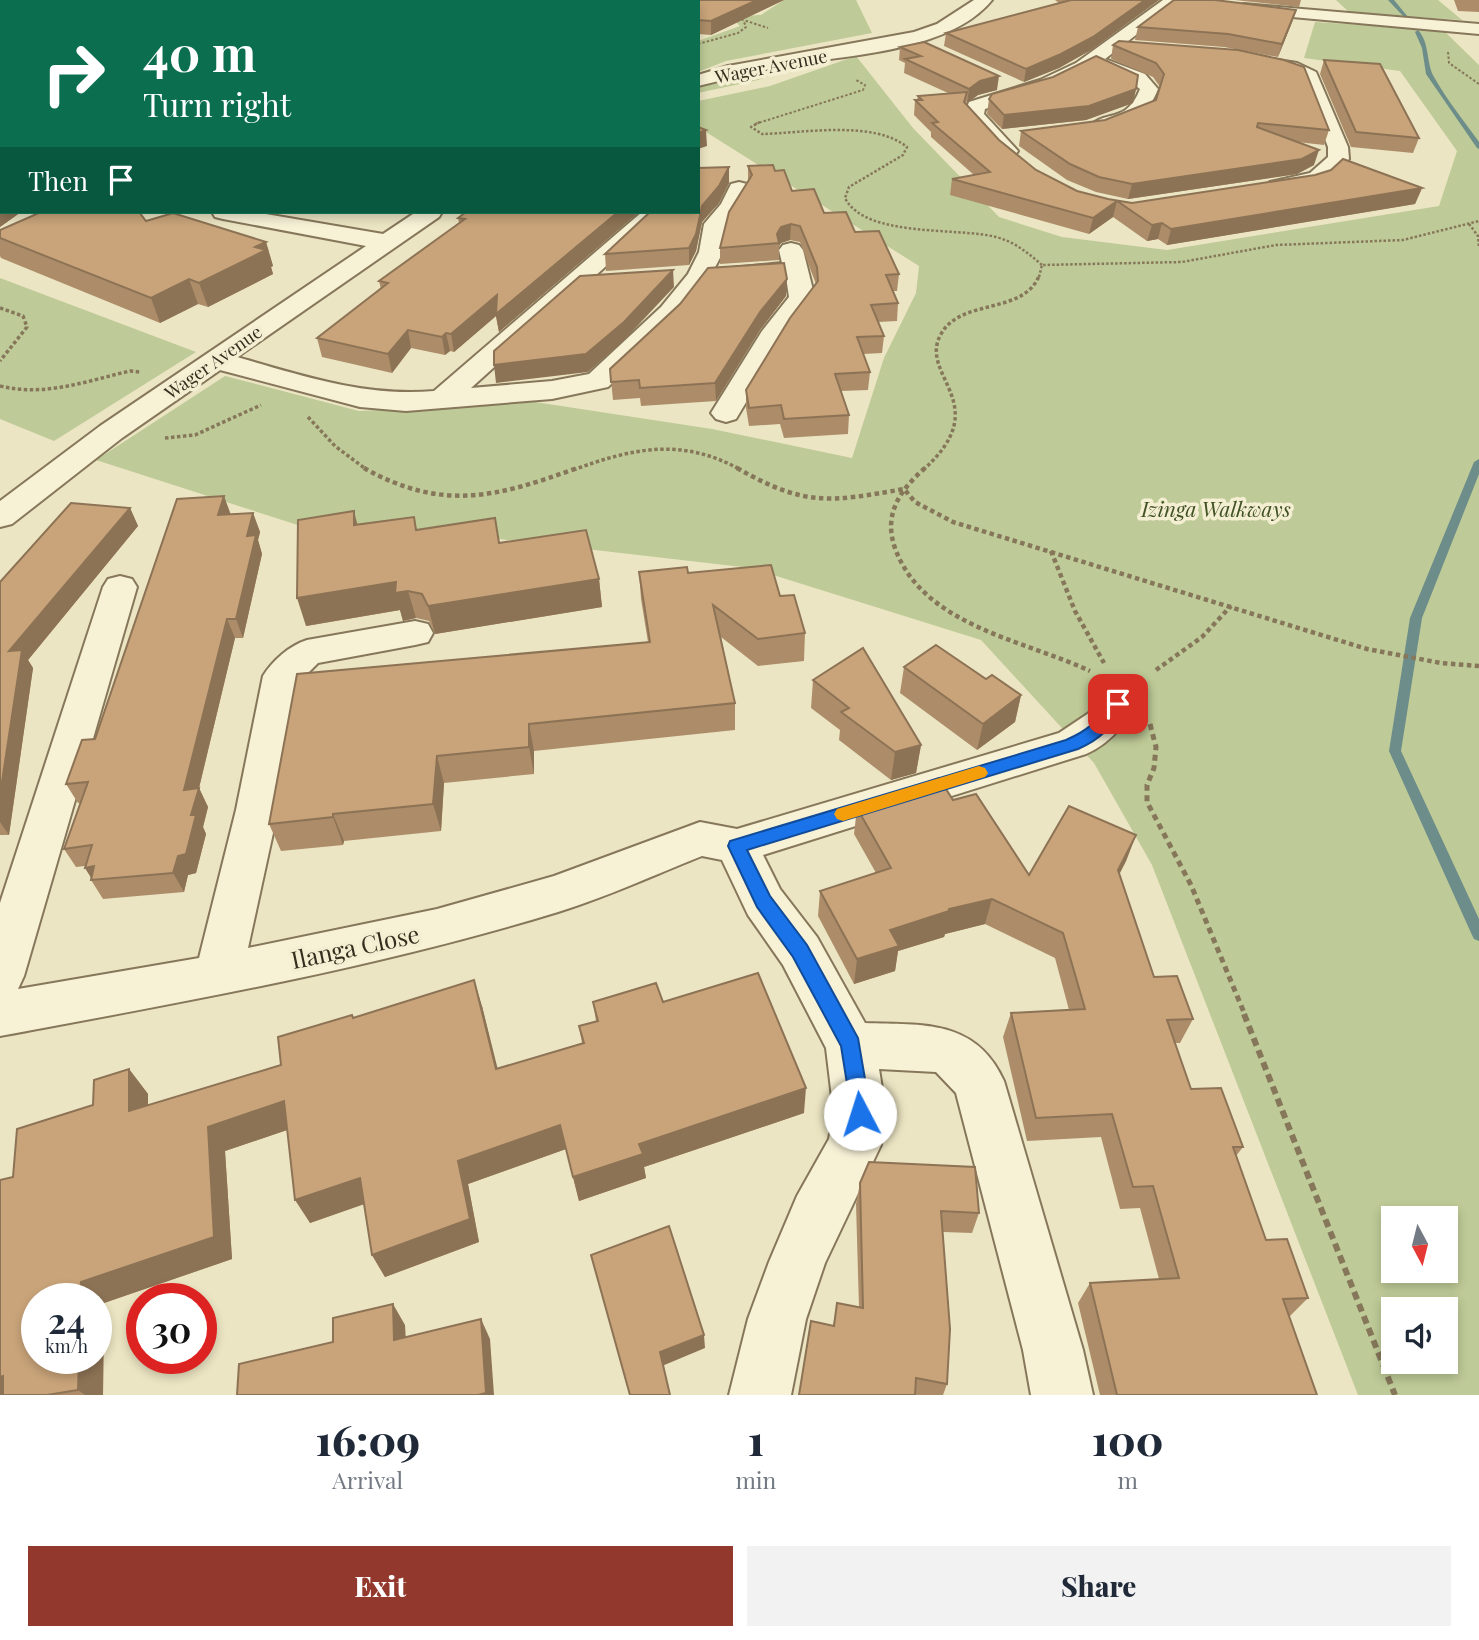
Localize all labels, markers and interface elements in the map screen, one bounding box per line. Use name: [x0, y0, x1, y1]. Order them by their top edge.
text: 40 m: [143, 19, 256, 84]
icon: right: [28, 28, 119, 119]
street label: Wager Avenue: [712, 43, 829, 89]
text: Turn right: [143, 82, 291, 125]
icon: arrive: [102, 161, 140, 199]
text: Then: [28, 163, 88, 198]
street label: Wager Avenue: [159, 320, 266, 405]
park label: Izinga Walkways: [1140, 494, 1291, 522]
pin: [1088, 674, 1148, 734]
icon: arrive: [1099, 685, 1137, 723]
street label: Ilanga Close: [288, 917, 422, 975]
position arrow: [823, 1077, 897, 1151]
north arrow: [1381, 1206, 1458, 1283]
map controls: [1381, 1206, 1458, 1374]
speed limit sign: 30: [126, 1283, 217, 1374]
text: 24: [48, 1296, 85, 1343]
button: sound: [1381, 1297, 1458, 1374]
text: km/h: [45, 1334, 88, 1358]
text: 16:09: [315, 1411, 420, 1467]
text: 1: [748, 1411, 764, 1467]
text: 100: [1092, 1411, 1164, 1467]
text: Arrival: [332, 1464, 403, 1495]
text: min: [735, 1464, 776, 1495]
text: m: [1117, 1464, 1138, 1495]
button: Exit: [28, 1546, 733, 1626]
button: Share: [747, 1546, 1451, 1626]

